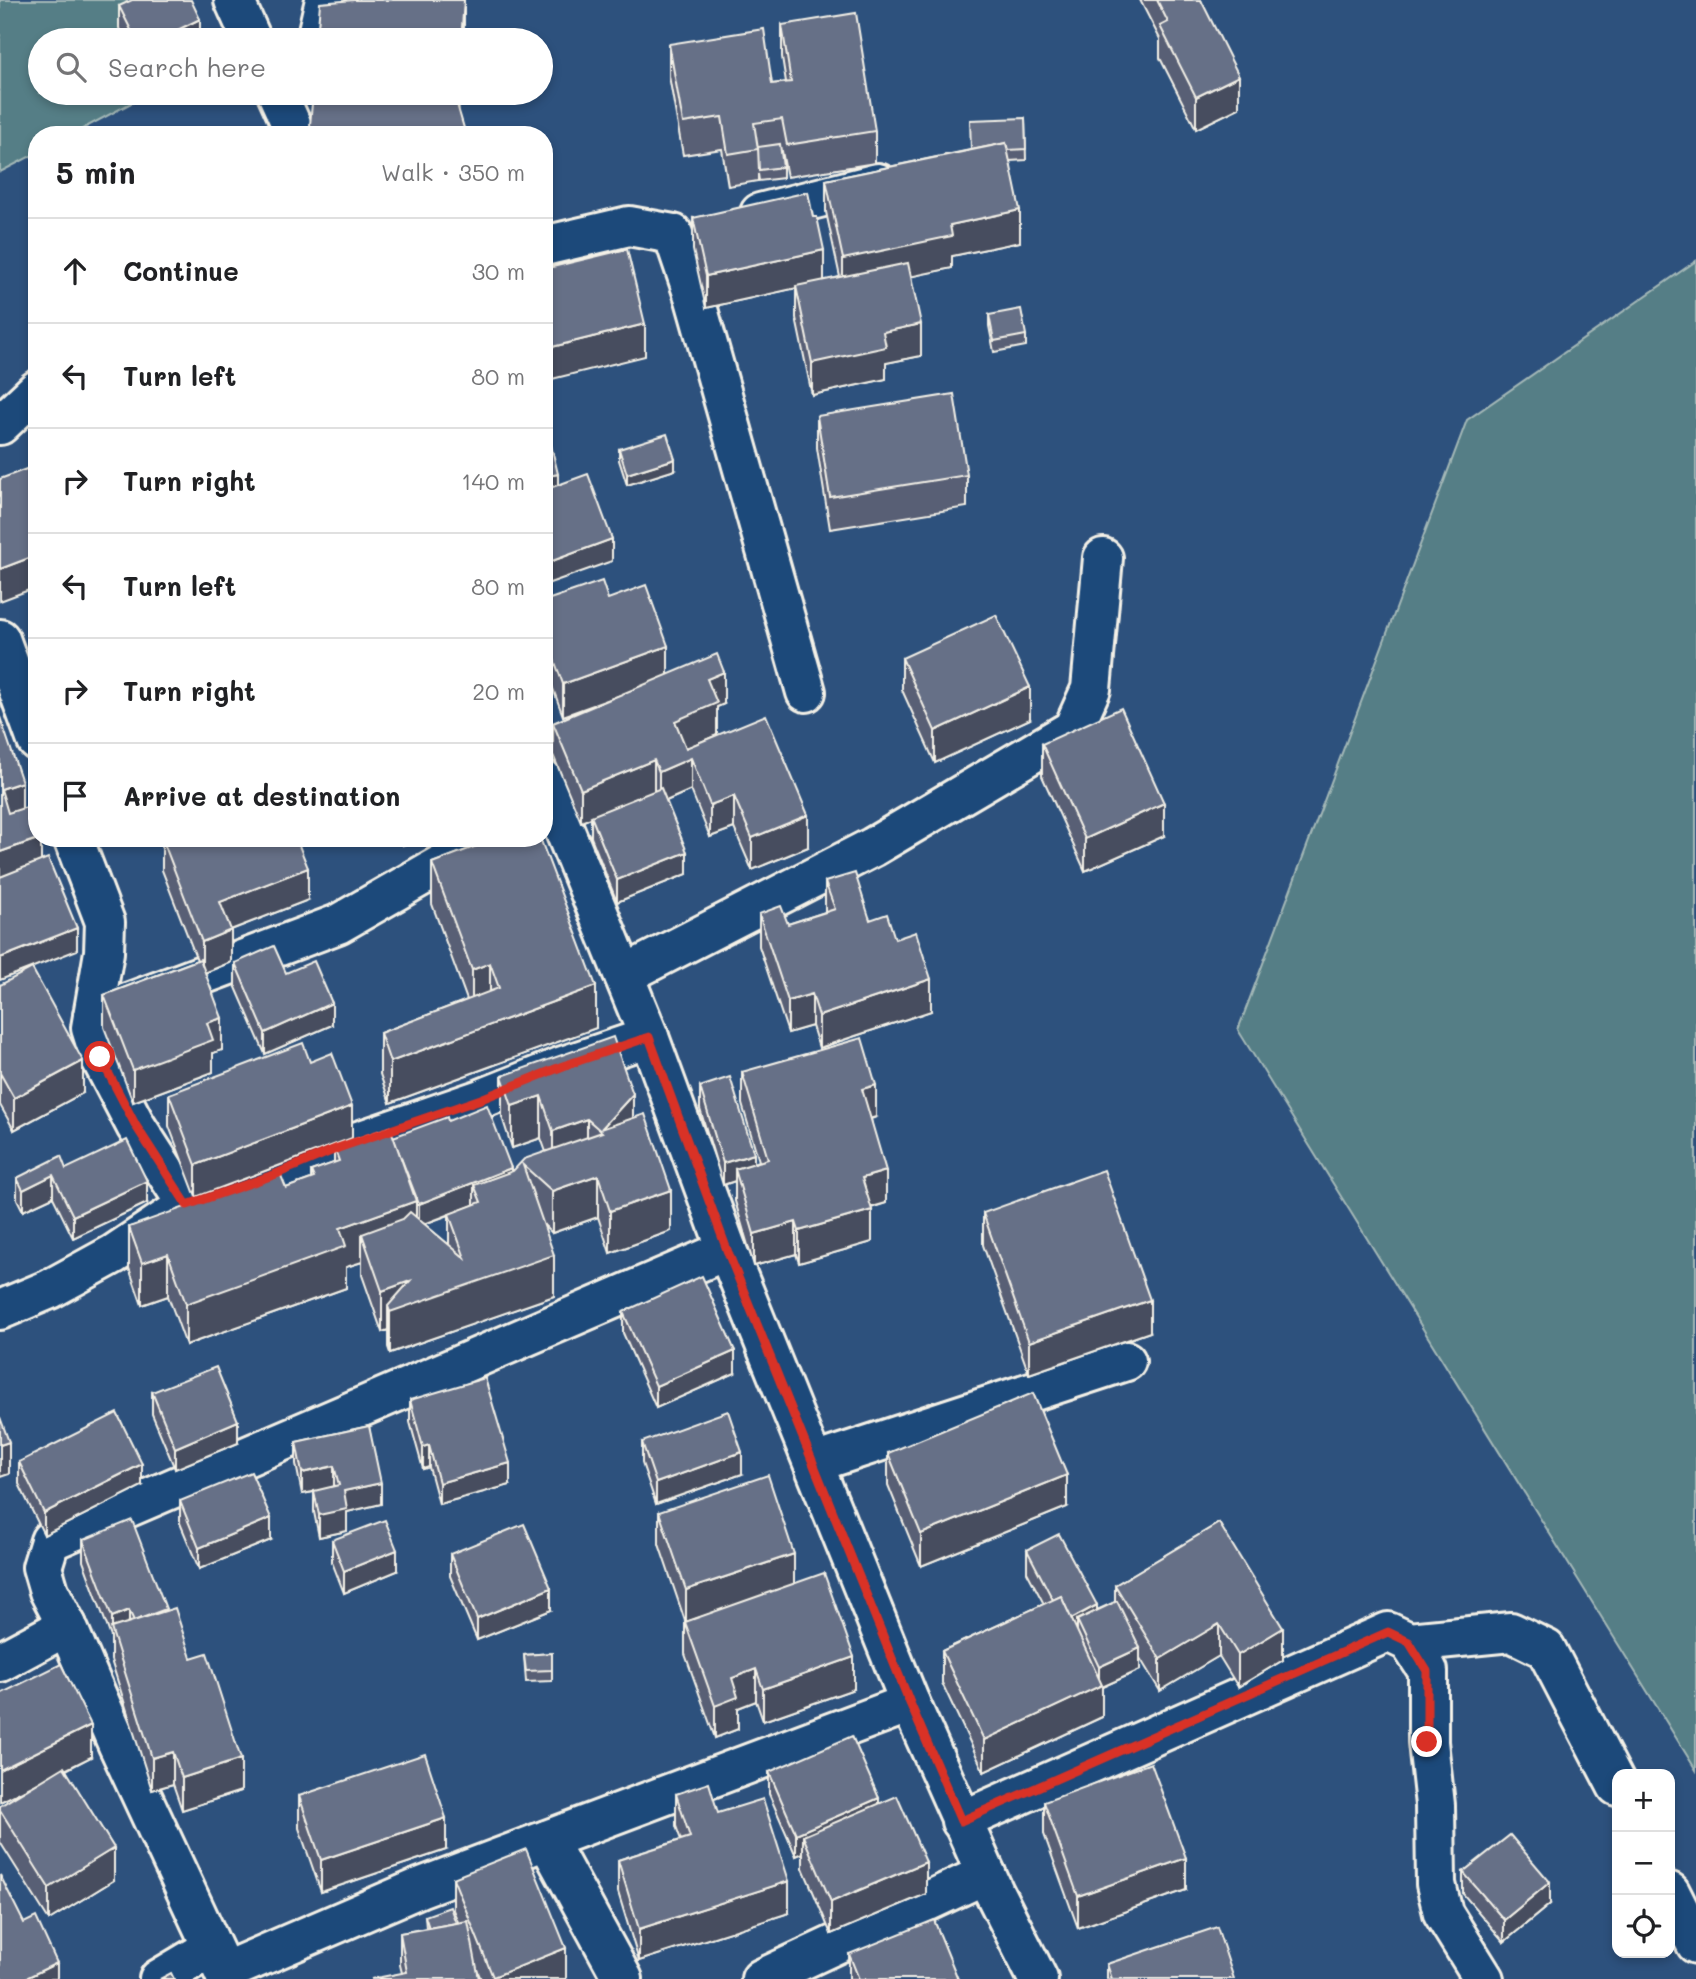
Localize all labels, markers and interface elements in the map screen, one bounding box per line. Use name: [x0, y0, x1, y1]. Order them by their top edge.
search box: [28, 28, 553, 105]
icon: search: [52, 48, 90, 86]
text: Search here: [108, 50, 266, 84]
text: 5 min: [56, 152, 136, 192]
text: Walk · 350 m: [381, 157, 525, 187]
icon: ahead: [56, 252, 94, 290]
text: Continue: [123, 254, 239, 288]
text: 30 m: [472, 256, 525, 286]
icon: left: [56, 357, 94, 395]
text: Turn left: [123, 359, 236, 393]
text: 80 m: [471, 361, 525, 391]
icon: right: [56, 462, 94, 500]
text: Turn right: [123, 464, 256, 498]
text: 140 m: [461, 466, 525, 496]
icon: left: [56, 567, 94, 605]
text: Turn left: [123, 569, 236, 603]
text: 80 m: [471, 571, 525, 601]
icon: right: [56, 672, 94, 710]
text: Turn right: [123, 674, 256, 708]
text: 20 m: [472, 676, 525, 706]
icon: arrive: [56, 777, 94, 815]
text: Arrive at destination: [123, 779, 400, 813]
route start: [84, 1041, 115, 1072]
route end: [1411, 1726, 1442, 1757]
map controls: [1612, 1769, 1675, 1958]
button: +: [1612, 1769, 1675, 1832]
button: −: [1612, 1832, 1675, 1895]
button: locate: [1612, 1895, 1675, 1958]

